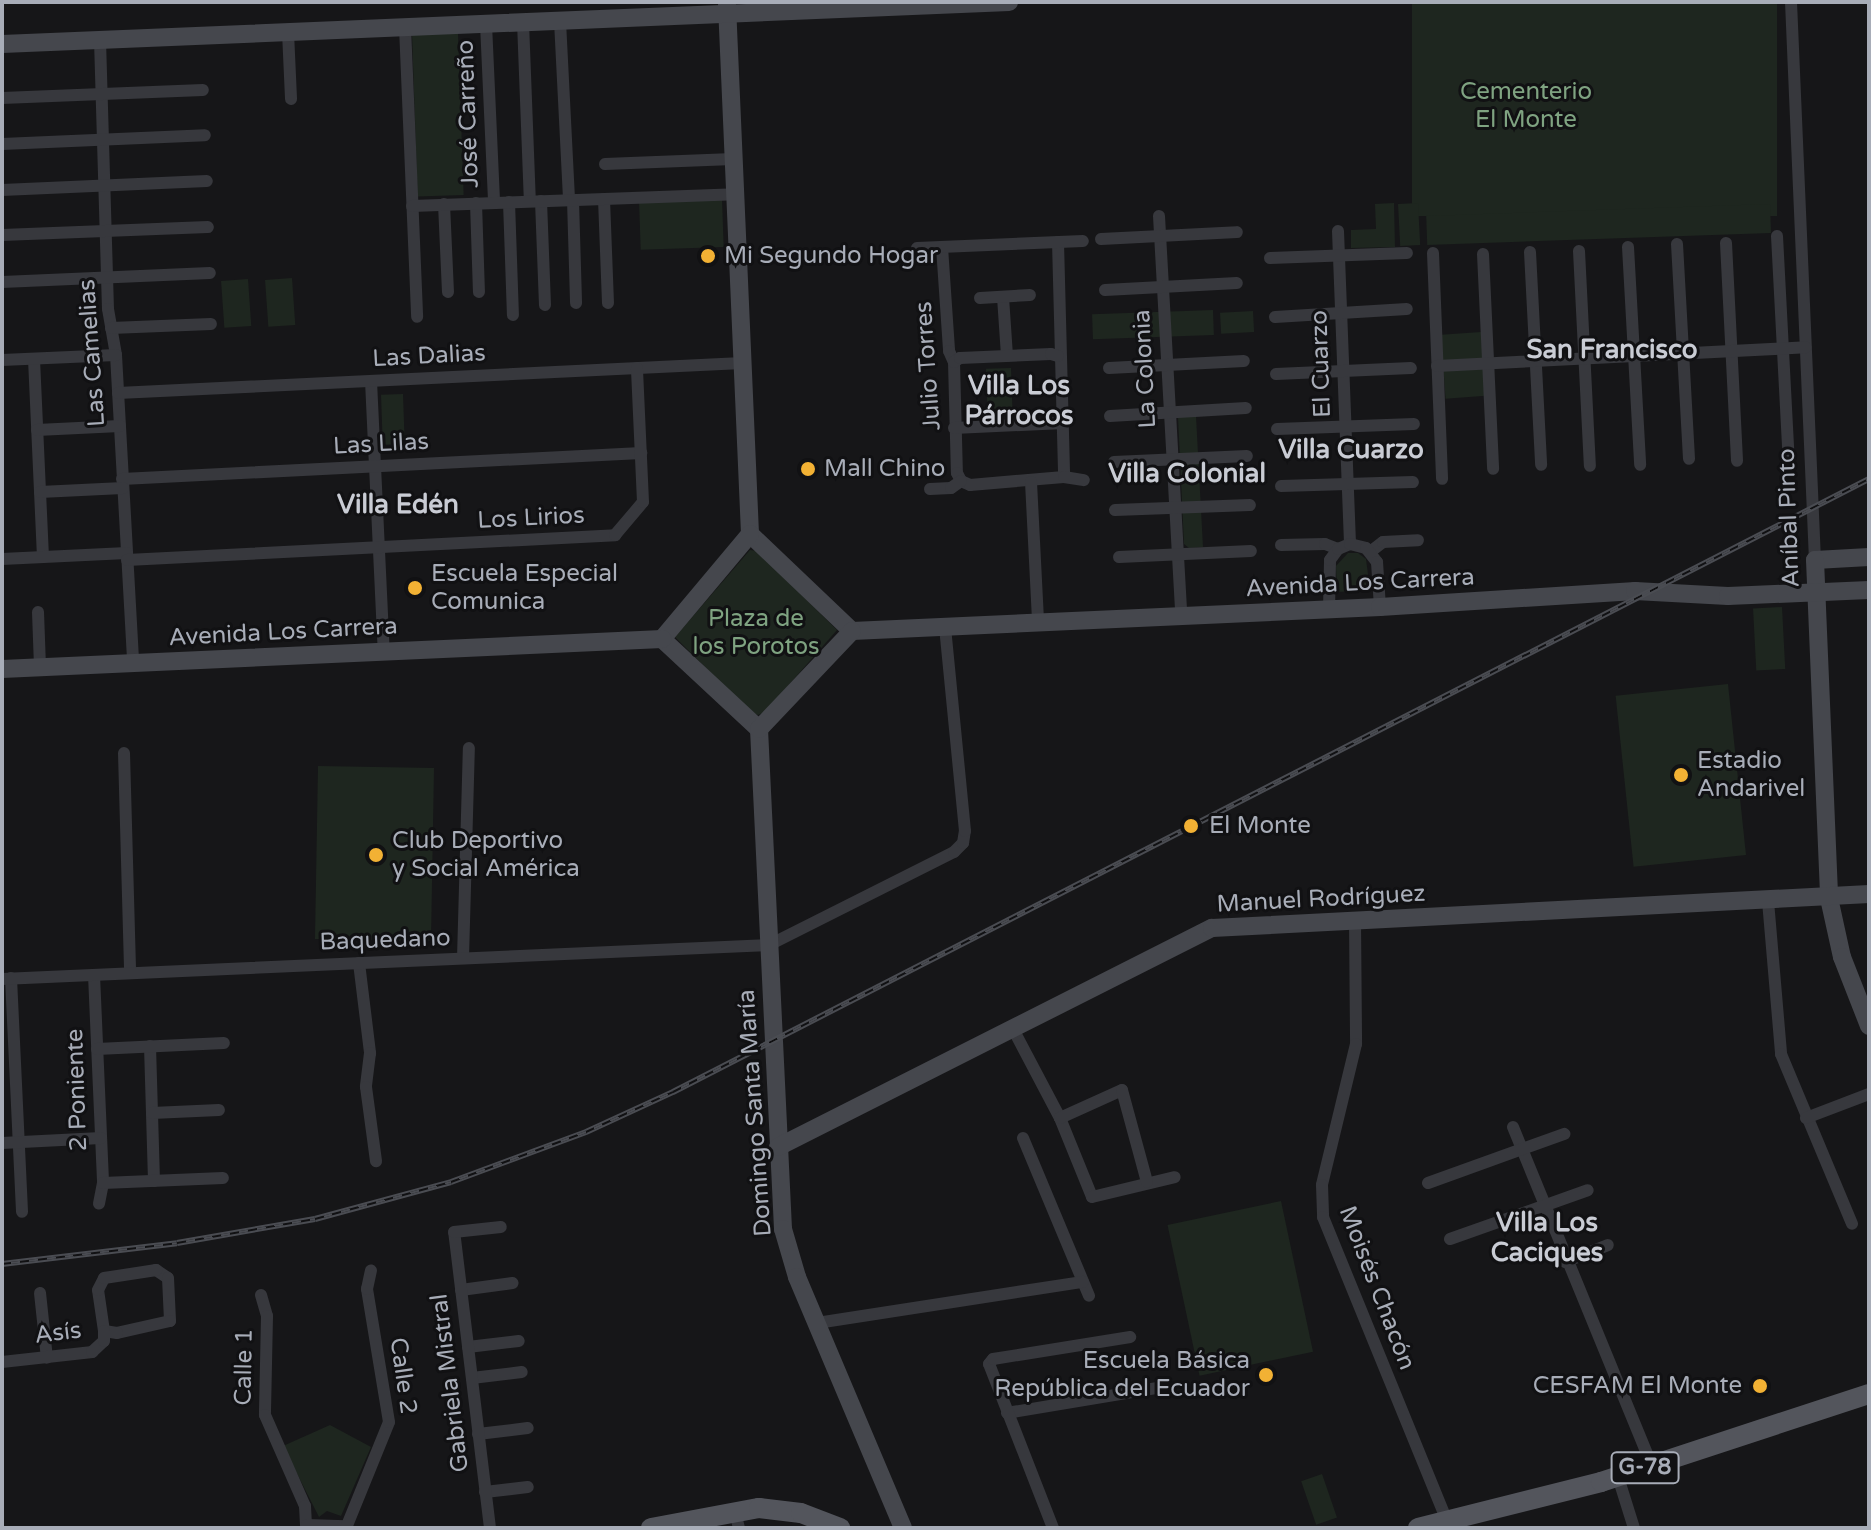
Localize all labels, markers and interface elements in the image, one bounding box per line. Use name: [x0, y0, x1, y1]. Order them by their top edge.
street label: José Carreño: [451, 39, 485, 189]
park label: Cementerio El Monte: [1460, 78, 1592, 134]
place label: Mi Segundo Hogar: [724, 242, 938, 270]
marker: Mi Segundo Hogar: [699, 247, 717, 265]
street label: Las Camelias: [72, 278, 112, 428]
street label: Julio Torres: [909, 300, 947, 432]
street label: La Colonia: [1128, 309, 1162, 429]
street label: El Cuarzo: [1305, 310, 1337, 418]
district label: San Francisco: [1526, 334, 1698, 366]
street label: Las Dalias: [372, 339, 486, 373]
district label: Villa Los Párrocos: [965, 370, 1073, 432]
street label: Las Lilas: [332, 427, 430, 461]
district label: Villa Cuarzo: [1278, 434, 1424, 466]
street label: Aníbal Pinto: [1772, 448, 1806, 588]
place label: Mall Chino: [824, 455, 945, 483]
district label: Villa Colonial: [1108, 458, 1266, 490]
marker: Mall Chino: [799, 460, 817, 478]
district label: Villa Edén: [337, 489, 459, 521]
street label: Los Lirios: [477, 501, 585, 535]
place label: Escuela Especial Comunica: [431, 560, 618, 616]
street label: Avenida Los Carrera: [1245, 563, 1475, 603]
marker: Escuela Especial Comunica: [406, 579, 424, 597]
park label: Plaza de los Porotos: [692, 605, 820, 661]
street label: Avenida Los Carrera: [168, 612, 398, 652]
place label: Estadio Andarivel: [1697, 747, 1805, 803]
marker: Estadio Andarivel: [1672, 766, 1690, 784]
place label: El Monte: [1209, 812, 1311, 840]
marker: El Monte: [1180, 815, 1202, 837]
place label: Club Deportivo y Social América: [392, 827, 580, 883]
marker: Club Deportivo y Social América: [367, 846, 385, 864]
street label: Manuel Rodríguez: [1216, 879, 1426, 919]
street label: Baquedano: [319, 923, 451, 957]
street label: Domingo Santa María: [732, 989, 778, 1237]
street label: 2 Poniente: [60, 1028, 94, 1152]
street label: Moisés Chacón: [1333, 1202, 1421, 1374]
district label: Villa Los Caciques: [1491, 1207, 1603, 1268]
street label: Gabriela Mistral: [425, 1292, 475, 1474]
street label: Asís: [33, 1316, 83, 1350]
street label: Calle 1: [229, 1328, 259, 1406]
street label: Calle 2: [383, 1336, 423, 1416]
place label: Escuela Básica República del Ecuador: [994, 1347, 1250, 1403]
marker: Escuela Básica República del Ecuador: [1257, 1366, 1275, 1384]
place label: CESFAM El Monte: [1533, 1372, 1742, 1400]
marker: CESFAM El Monte: [1749, 1375, 1771, 1397]
road number: G-78: [1609, 1450, 1681, 1486]

